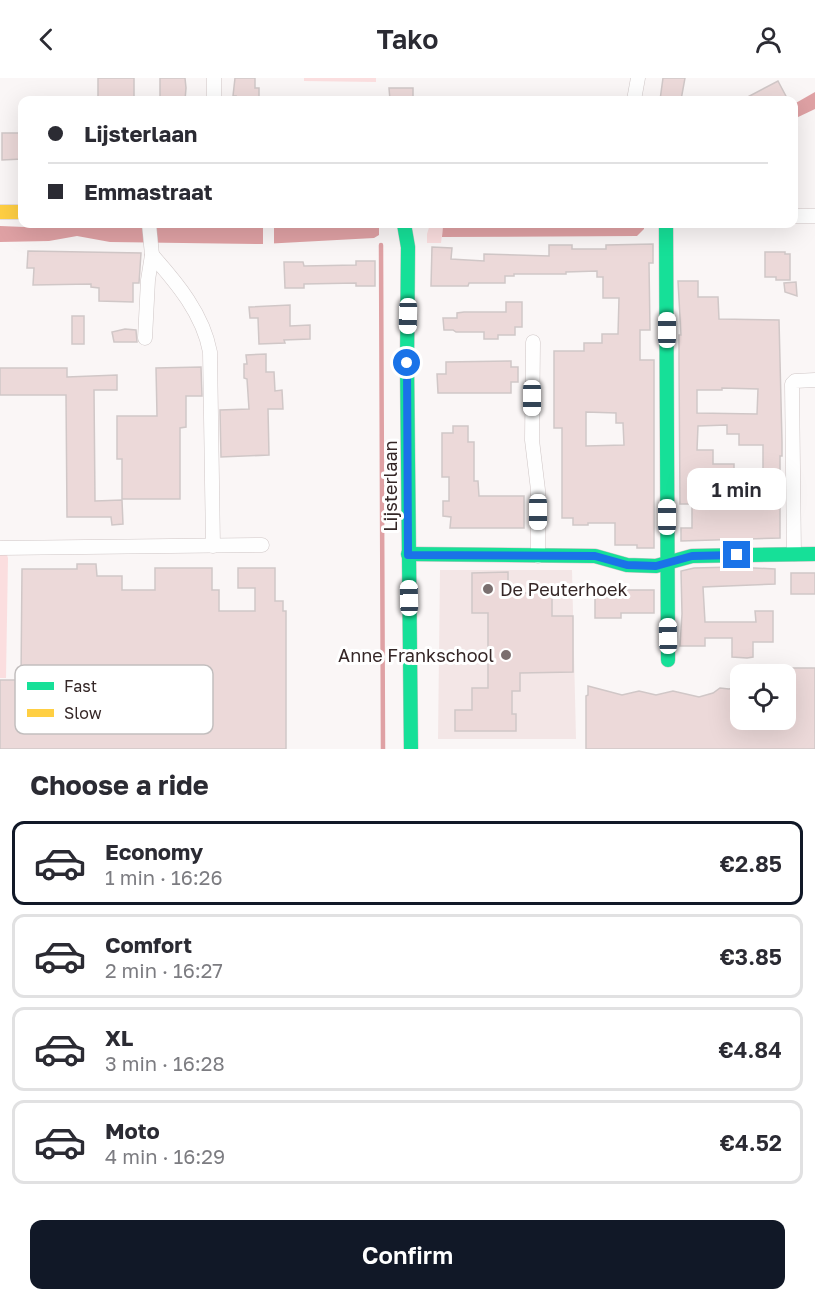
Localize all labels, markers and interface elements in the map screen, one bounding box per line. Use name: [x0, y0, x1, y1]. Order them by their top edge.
icon: back: [30, 23, 63, 56]
text: Tako: [377, 23, 438, 55]
icon: person: [752, 23, 785, 56]
text: Lijsterlaan: [84, 120, 197, 147]
text: Emmastraat: [84, 178, 213, 205]
car: [399, 298, 417, 334]
car: [658, 312, 676, 348]
route start: [393, 349, 420, 376]
car: [523, 380, 541, 416]
street label: Lijsterlaan: [379, 440, 401, 532]
callout: 1 min: [688, 468, 786, 510]
text: 1 min: [711, 477, 762, 501]
car: [529, 494, 547, 530]
car: [658, 499, 676, 535]
route end: [723, 541, 750, 568]
place label: De Peuterhoek: [500, 578, 628, 600]
car: [400, 580, 418, 616]
marker: De Peuterhoek: [481, 582, 495, 596]
car: [659, 618, 677, 654]
place label: Anne Frankschool: [338, 644, 494, 666]
marker: Anne Frankschool: [499, 648, 513, 662]
map controls: [730, 664, 796, 730]
button: locate: [730, 664, 796, 730]
legend: [15, 665, 213, 734]
text: Fast: [64, 676, 97, 696]
text: Slow: [64, 703, 102, 723]
text: Choose a ride: [30, 769, 209, 801]
icon: car: [33, 836, 87, 890]
text: Economy: [105, 838, 203, 865]
text: €2.85: [720, 850, 782, 877]
text: 1 min · 16:26: [105, 865, 223, 889]
icon: car: [33, 929, 87, 983]
text: Comfort: [105, 931, 192, 958]
text: €3.85: [720, 943, 782, 970]
text: 2 min · 16:27: [105, 958, 223, 982]
icon: car: [33, 1022, 87, 1076]
text: XL: [105, 1024, 133, 1051]
text: €4.84: [719, 1036, 782, 1063]
text: 3 min · 16:28: [105, 1051, 225, 1075]
icon: car: [33, 1115, 87, 1169]
text: Moto: [105, 1117, 160, 1144]
text: €4.52: [720, 1129, 782, 1156]
text: 4 min · 16:29: [105, 1144, 225, 1168]
button: Confirm: [30, 1220, 785, 1289]

